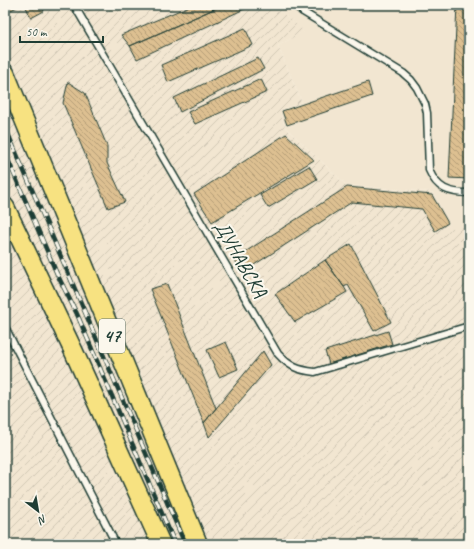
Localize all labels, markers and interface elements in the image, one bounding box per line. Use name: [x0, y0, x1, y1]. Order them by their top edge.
scale bar: [20, 18, 103, 44]
text: 50 m: [26, 24, 48, 40]
street label: ДУНАВСКА: [209, 216, 274, 303]
road number: 47: [99, 319, 125, 353]
north arrow: [18, 491, 58, 531]
text: N: [35, 512, 50, 528]

